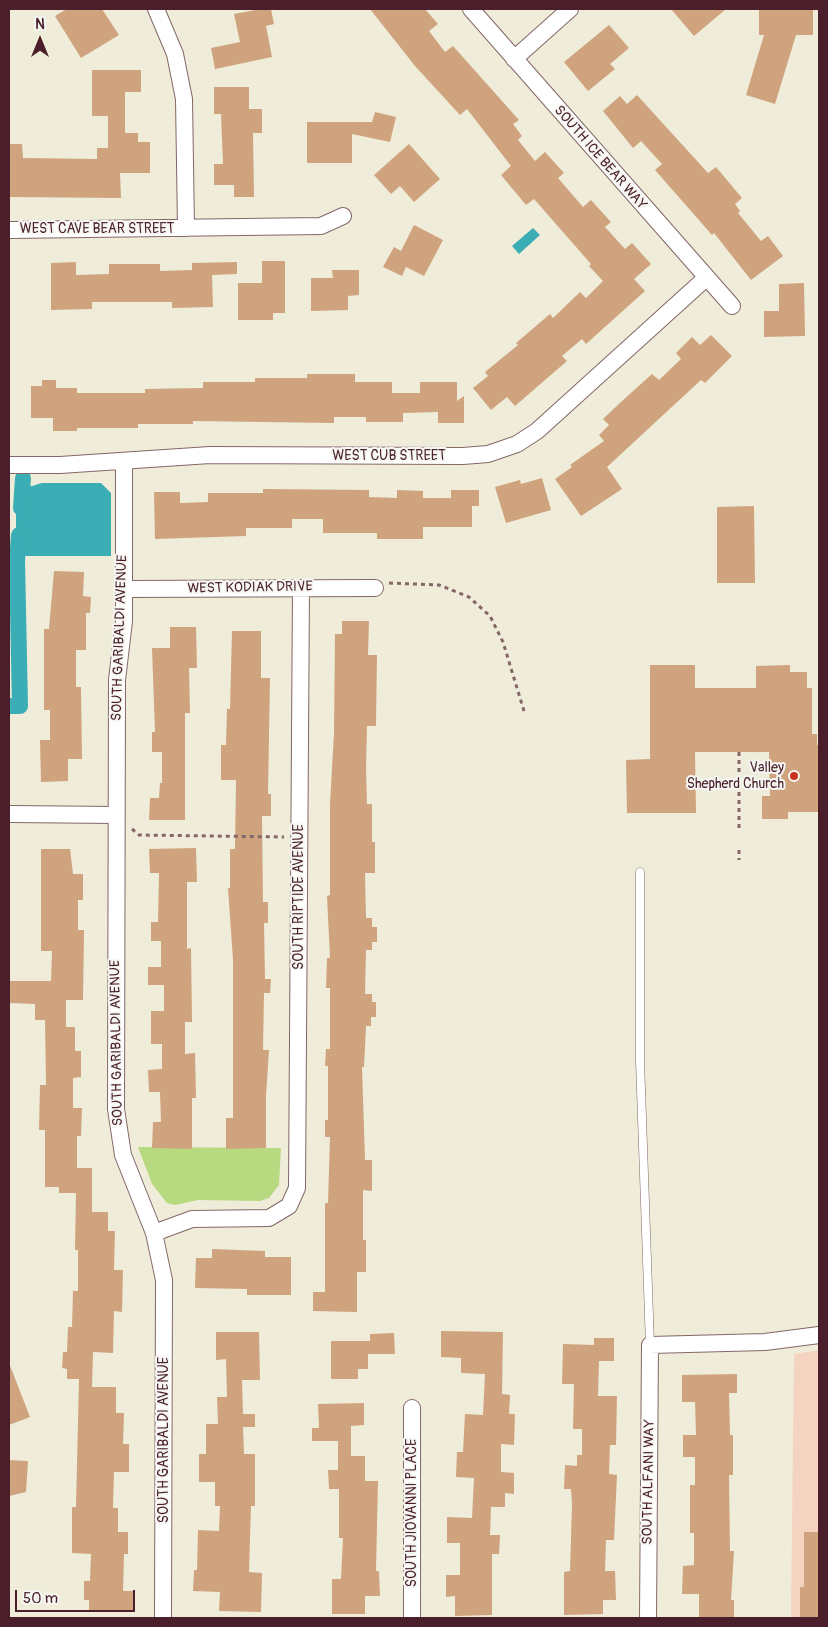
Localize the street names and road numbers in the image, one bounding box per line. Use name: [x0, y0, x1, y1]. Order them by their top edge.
street label: SOUTH ICE BEAR WAY: [550, 102, 650, 214]
street label: WEST CAVE BEAR STREET: [20, 221, 174, 237]
street label: WEST CUB STREET: [332, 448, 446, 464]
street label: SOUTH GARIBALDI AVENUE: [109, 555, 131, 721]
street label: WEST KODIAK DRIVE: [187, 579, 313, 597]
street label: SOUTH RIPTIDE AVENUE: [291, 824, 307, 970]
street label: SOUTH GARIBALDI AVENUE: [107, 960, 127, 1126]
street label: SOUTH GARIBALDI AVENUE: [156, 1357, 172, 1523]
street label: SOUTH ALFANI WAY: [640, 1419, 658, 1545]
street label: SOUTH JIOVANNI PLACE: [404, 1439, 420, 1587]

